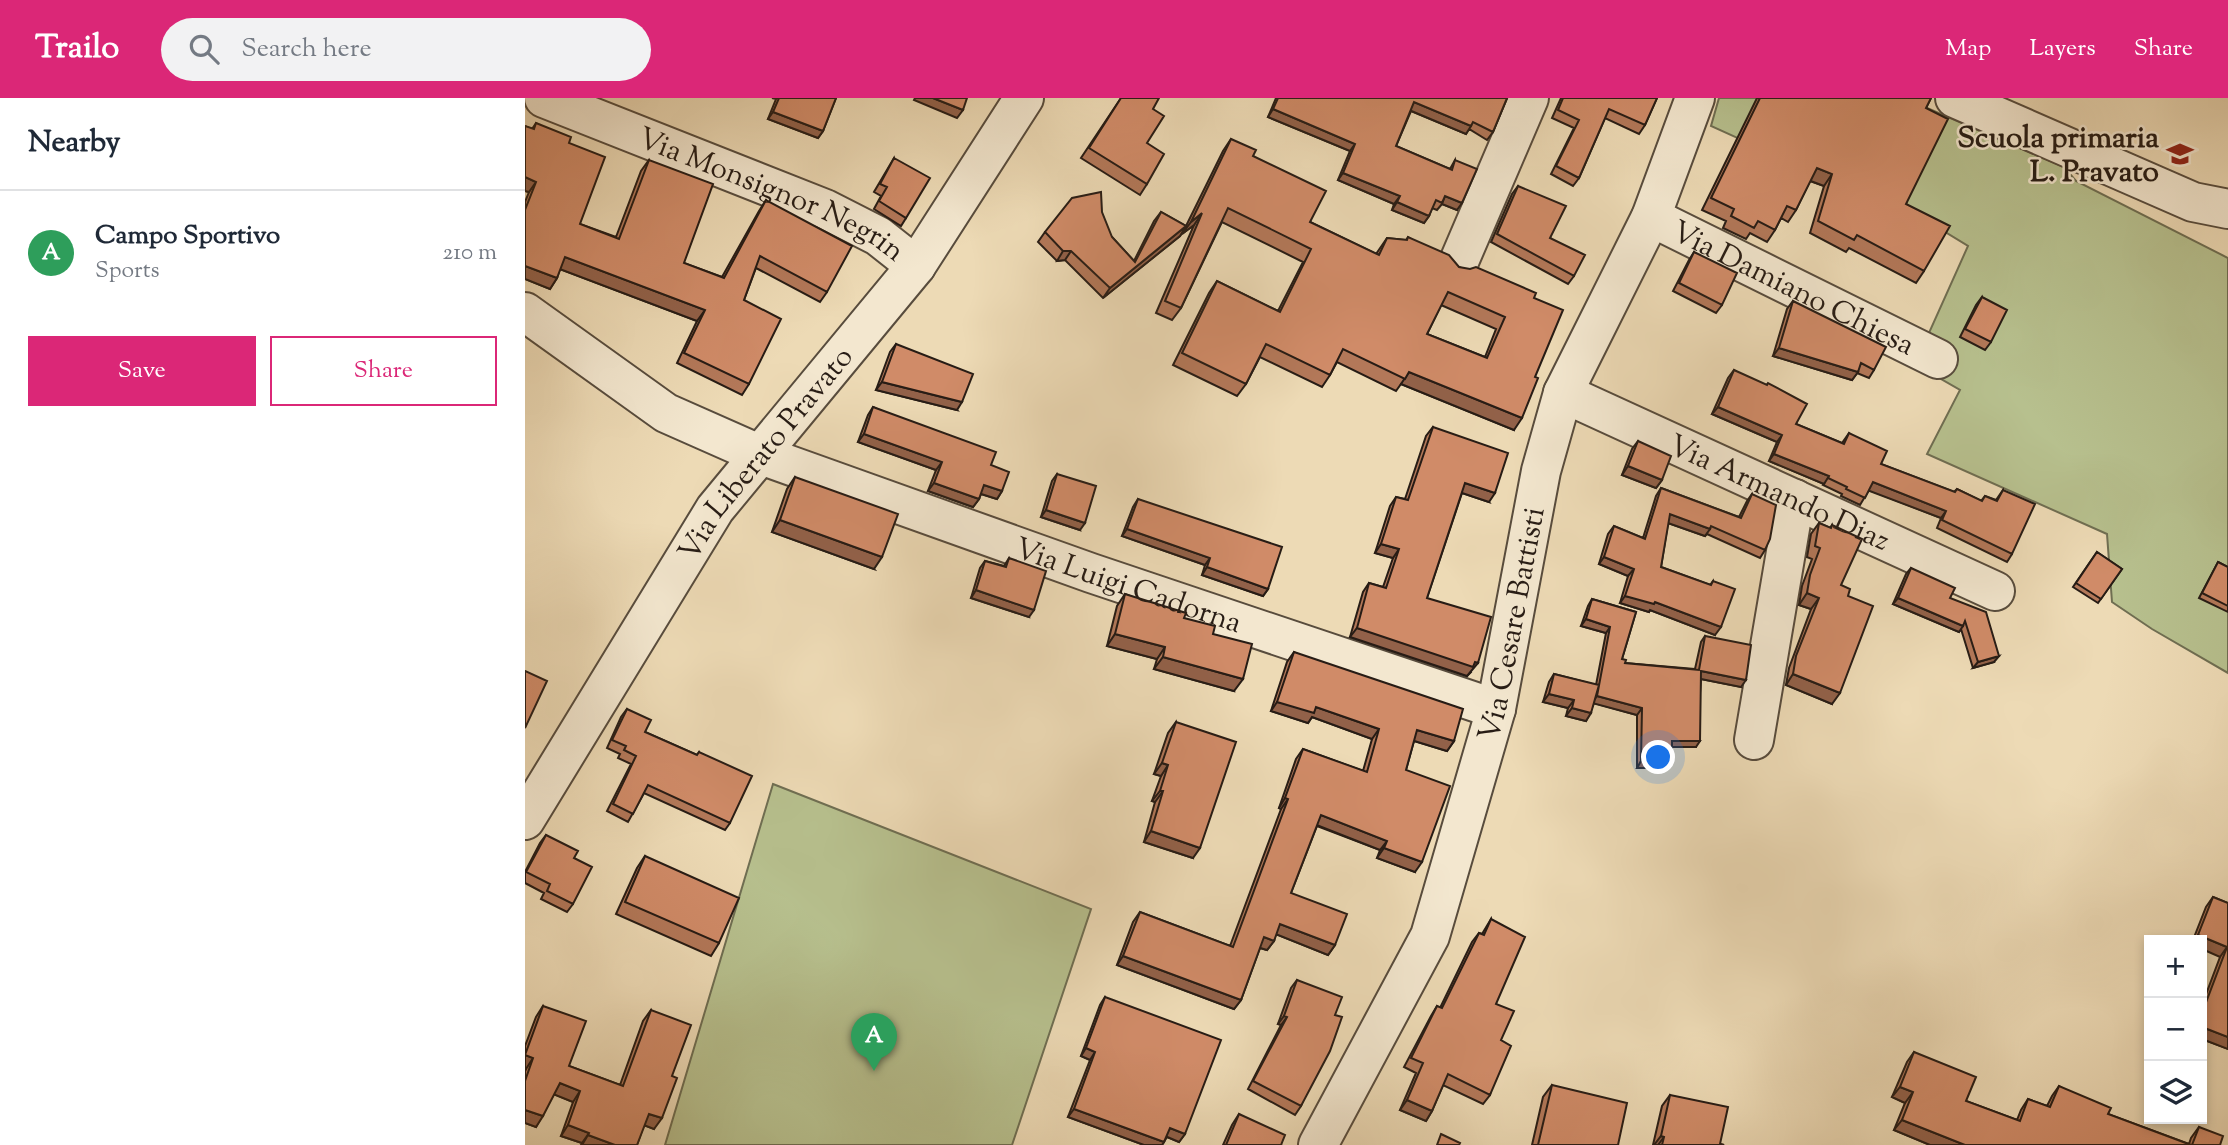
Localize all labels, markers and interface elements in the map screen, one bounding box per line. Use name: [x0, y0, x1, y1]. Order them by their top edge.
search box: [161, 18, 651, 81]
text: Trailo: [35, 25, 119, 73]
icon: search: [185, 30, 223, 68]
text: Search here: [241, 31, 372, 68]
text: Map: [1945, 32, 1991, 66]
text: Layers: [2029, 32, 2096, 66]
text: Share: [2134, 32, 2193, 66]
street label: Via Monsignor Negrin: [631, 118, 913, 273]
place label: Scuola primaria L. Pravato: [1957, 118, 2159, 195]
text: Nearby: [28, 122, 120, 165]
school or university icon: Scuola primaria L. Pravato: [2165, 139, 2195, 169]
street label: Via Damiano Chiesa: [1664, 211, 1921, 368]
text: Campo Sportivo: [95, 218, 280, 255]
text: A: [42, 237, 60, 270]
text: 210 m: [443, 237, 497, 270]
text: Sports: [95, 255, 160, 288]
button: Save: [28, 336, 256, 406]
button: Share: [270, 336, 497, 406]
street label: Via Liberato Pravato: [669, 338, 865, 570]
street label: Via Armando Diaz: [1661, 425, 1896, 564]
street label: Via Cesare Battisti: [1469, 504, 1558, 747]
street label: Via Luigi Cadorna: [1008, 528, 1247, 646]
your location: [1641, 740, 1675, 774]
map controls: [2144, 935, 2207, 1124]
button: +: [2144, 935, 2207, 998]
button: −: [2144, 998, 2207, 1061]
pin: A: [851, 1013, 897, 1071]
button: layers: [2144, 1061, 2207, 1124]

